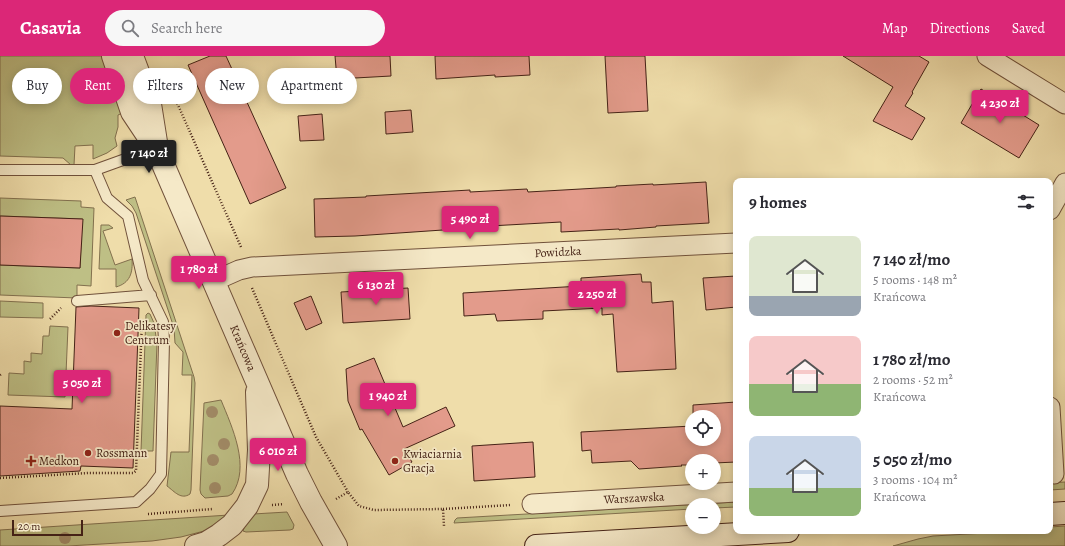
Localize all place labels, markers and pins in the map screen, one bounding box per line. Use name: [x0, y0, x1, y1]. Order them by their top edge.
pin: 4 230 zł: [959, 90, 1041, 124]
pin: 7 140 zł: [108, 140, 190, 174]
pin: 5 490 zł: [429, 206, 511, 240]
pin: 1 780 zł: [158, 256, 240, 290]
pin: 6 130 zł: [335, 272, 417, 306]
pin: 2 250 zł: [556, 281, 638, 315]
place label: Delikatesy Centrum: [125, 318, 177, 348]
marker: Delikatesy Centrum: [112, 328, 122, 338]
pin: 5 050 zł: [41, 370, 123, 404]
pin: 1 940 zł: [347, 383, 429, 417]
pin: 6 010 zł: [237, 438, 319, 472]
place label: Rossmann: [96, 445, 148, 461]
place label: Kwiaciarnia Gracja: [403, 446, 462, 476]
marker: Rossmann: [83, 448, 93, 458]
place label: Medkon: [39, 453, 79, 469]
marker: Medkon: [26, 456, 36, 466]
marker: Kwiaciarnia Gracja: [390, 456, 400, 466]

